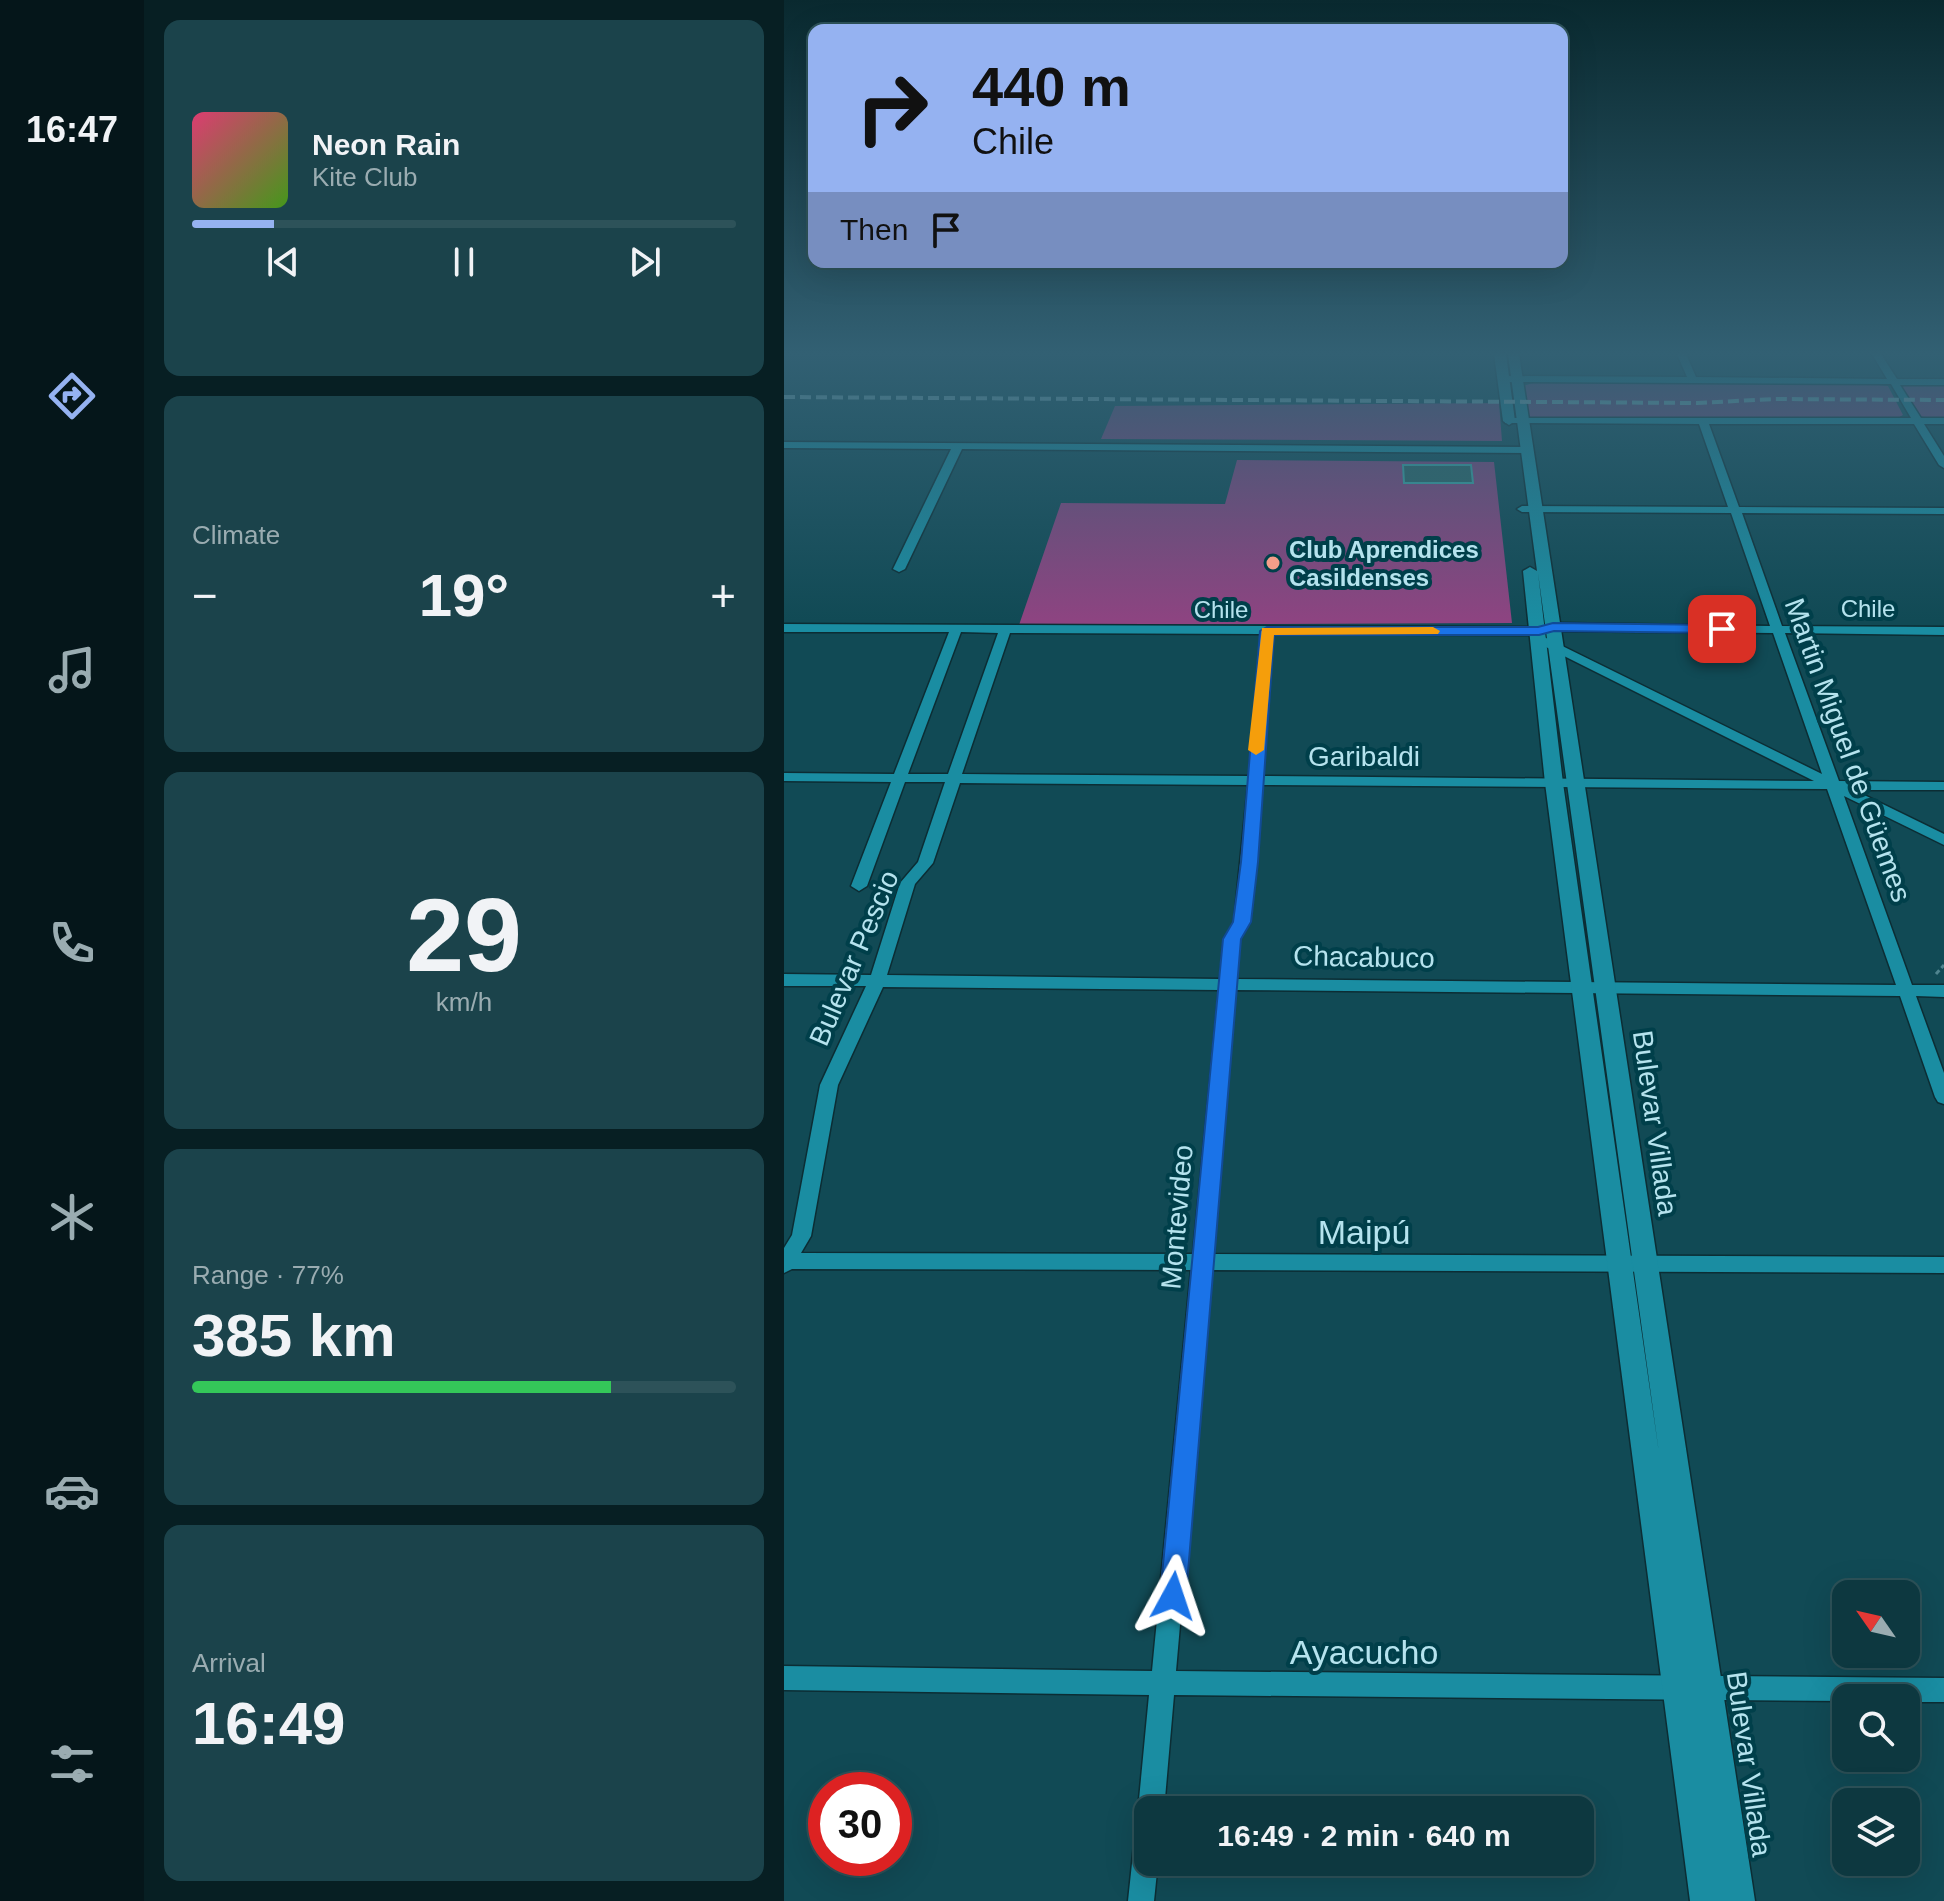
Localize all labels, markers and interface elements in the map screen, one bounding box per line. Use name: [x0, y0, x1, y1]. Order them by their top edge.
text: 440 m: [972, 55, 1131, 118]
icon: right: [840, 56, 944, 160]
text: 16:47: [26, 109, 118, 150]
text: Chile: [972, 121, 1054, 162]
text: Neon Rain: [312, 128, 460, 161]
text: Kite Club: [312, 162, 418, 192]
icon: arrive: [924, 208, 968, 252]
text: Then: [840, 213, 908, 246]
icon: previous: [261, 240, 305, 284]
icon: pause: [442, 240, 486, 284]
icon: next: [623, 240, 667, 284]
icon: directions: [44, 368, 100, 424]
text: Climate: [192, 520, 280, 550]
place label: Club Aprendices Casildenses: [1289, 536, 1479, 591]
marker: Club Aprendices Casildenses: [1264, 554, 1282, 572]
text: 19°: [419, 562, 509, 629]
text: −: [192, 571, 218, 620]
text: +: [710, 571, 736, 620]
street label: Martin Miguel de Güemes: [1779, 594, 1917, 906]
pin: [1688, 595, 1756, 663]
street label: Chile: [1841, 595, 1895, 622]
street label: Chile: [1194, 596, 1248, 623]
icon: arrive: [1700, 607, 1744, 651]
icon: music: [44, 642, 100, 698]
street label: Garibaldi: [1308, 741, 1420, 772]
street label: Bulevar Pescio: [803, 866, 905, 1050]
text: 29: [406, 877, 522, 993]
icon: phone: [44, 915, 100, 971]
street label: Chacabuco: [1293, 940, 1435, 974]
text: km/h: [436, 987, 492, 1017]
street label: Bulevar Villada: [1627, 1029, 1683, 1218]
street label: Montevideo: [1155, 1144, 1199, 1290]
icon: climate: [44, 1189, 100, 1245]
street label: Maipú: [1318, 1213, 1410, 1251]
text: Range · 77%: [192, 1260, 344, 1290]
text: 385 km: [192, 1302, 396, 1369]
icon: car: [44, 1463, 100, 1519]
position arrow: [1131, 1554, 1215, 1638]
north arrow: [1832, 1580, 1920, 1668]
map controls: [1832, 1580, 1920, 1876]
street label: Ayacucho: [1290, 1633, 1438, 1671]
text: Arrival: [192, 1648, 266, 1678]
street label: Bulevar Villada: [1721, 1670, 1777, 1859]
button: search: [1832, 1684, 1920, 1772]
text: 16:49: [192, 1690, 345, 1757]
icon: filters: [44, 1736, 100, 1792]
speed limit sign: 30: [808, 1772, 912, 1876]
button: layers: [1832, 1788, 1920, 1876]
text: 16:49 · 2 min · 640 m: [1217, 1819, 1511, 1852]

